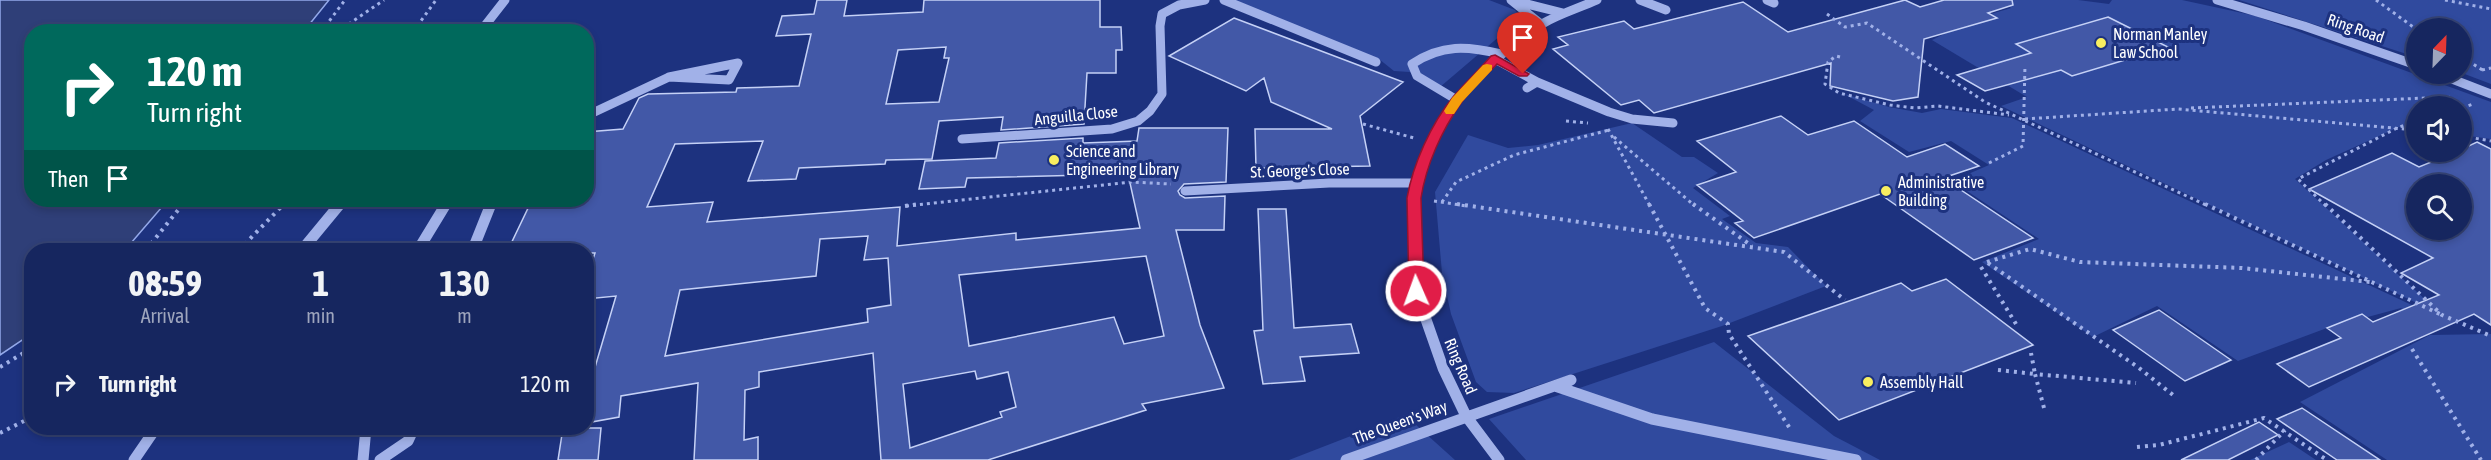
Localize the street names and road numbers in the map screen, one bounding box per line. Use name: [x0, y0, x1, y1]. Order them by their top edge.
street label: Ring Road: [2325, 10, 2387, 47]
street label: Anguilla Close: [1033, 102, 1119, 129]
street label: St. George's Close: [1250, 159, 1350, 182]
street label: Ring Road: [1440, 335, 1481, 397]
street label: The Queen's Way: [1351, 397, 1450, 448]

